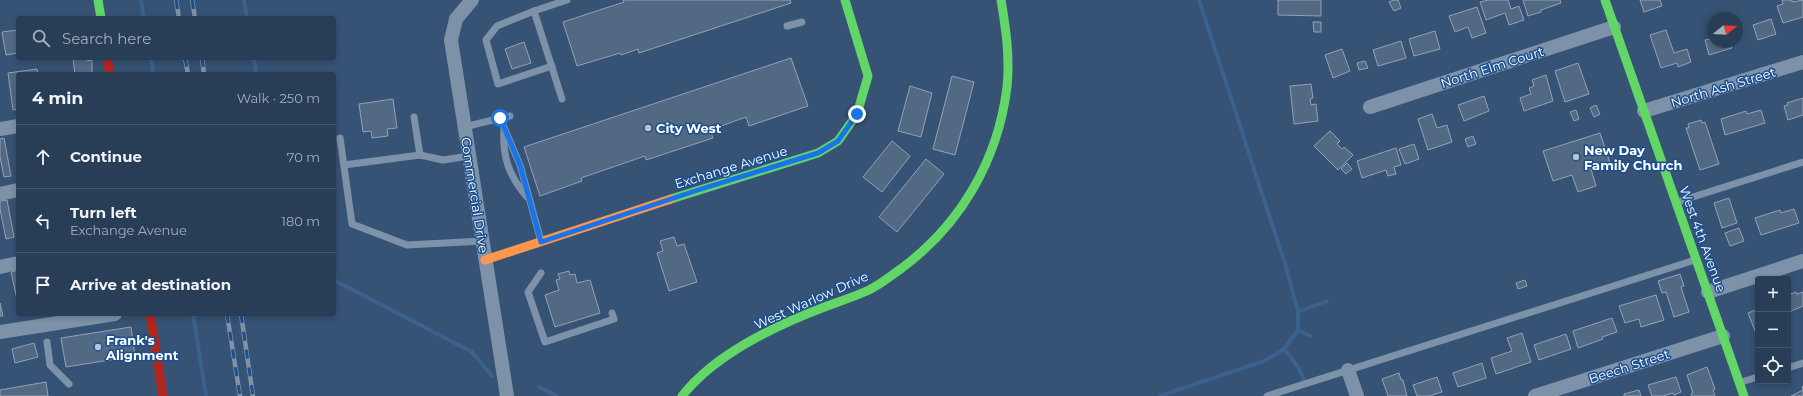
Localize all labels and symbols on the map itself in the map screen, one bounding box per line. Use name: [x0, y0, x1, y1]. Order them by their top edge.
north arrow: [1707, 12, 1743, 48]
street label: North Elm Court: [1438, 43, 1546, 91]
street label: North Ash Street: [1669, 63, 1777, 111]
route end: [848, 105, 866, 123]
route start: [491, 109, 509, 127]
place label: City West: [656, 120, 722, 136]
marker: City West: [643, 123, 653, 133]
street label: Commercial Drive: [458, 136, 492, 254]
street label: Exchange Avenue: [673, 142, 789, 192]
place label: New Day Family Church: [1584, 142, 1683, 173]
marker: New Day Family Church: [1571, 152, 1581, 162]
street label: West 4th Avenue: [1676, 184, 1730, 294]
street label: West Warlow Drive: [751, 268, 871, 332]
place label: Frank's Alignment: [105, 332, 179, 363]
marker: Frank's Alignment: [93, 342, 103, 352]
street label: Beech Street: [1586, 345, 1672, 387]

